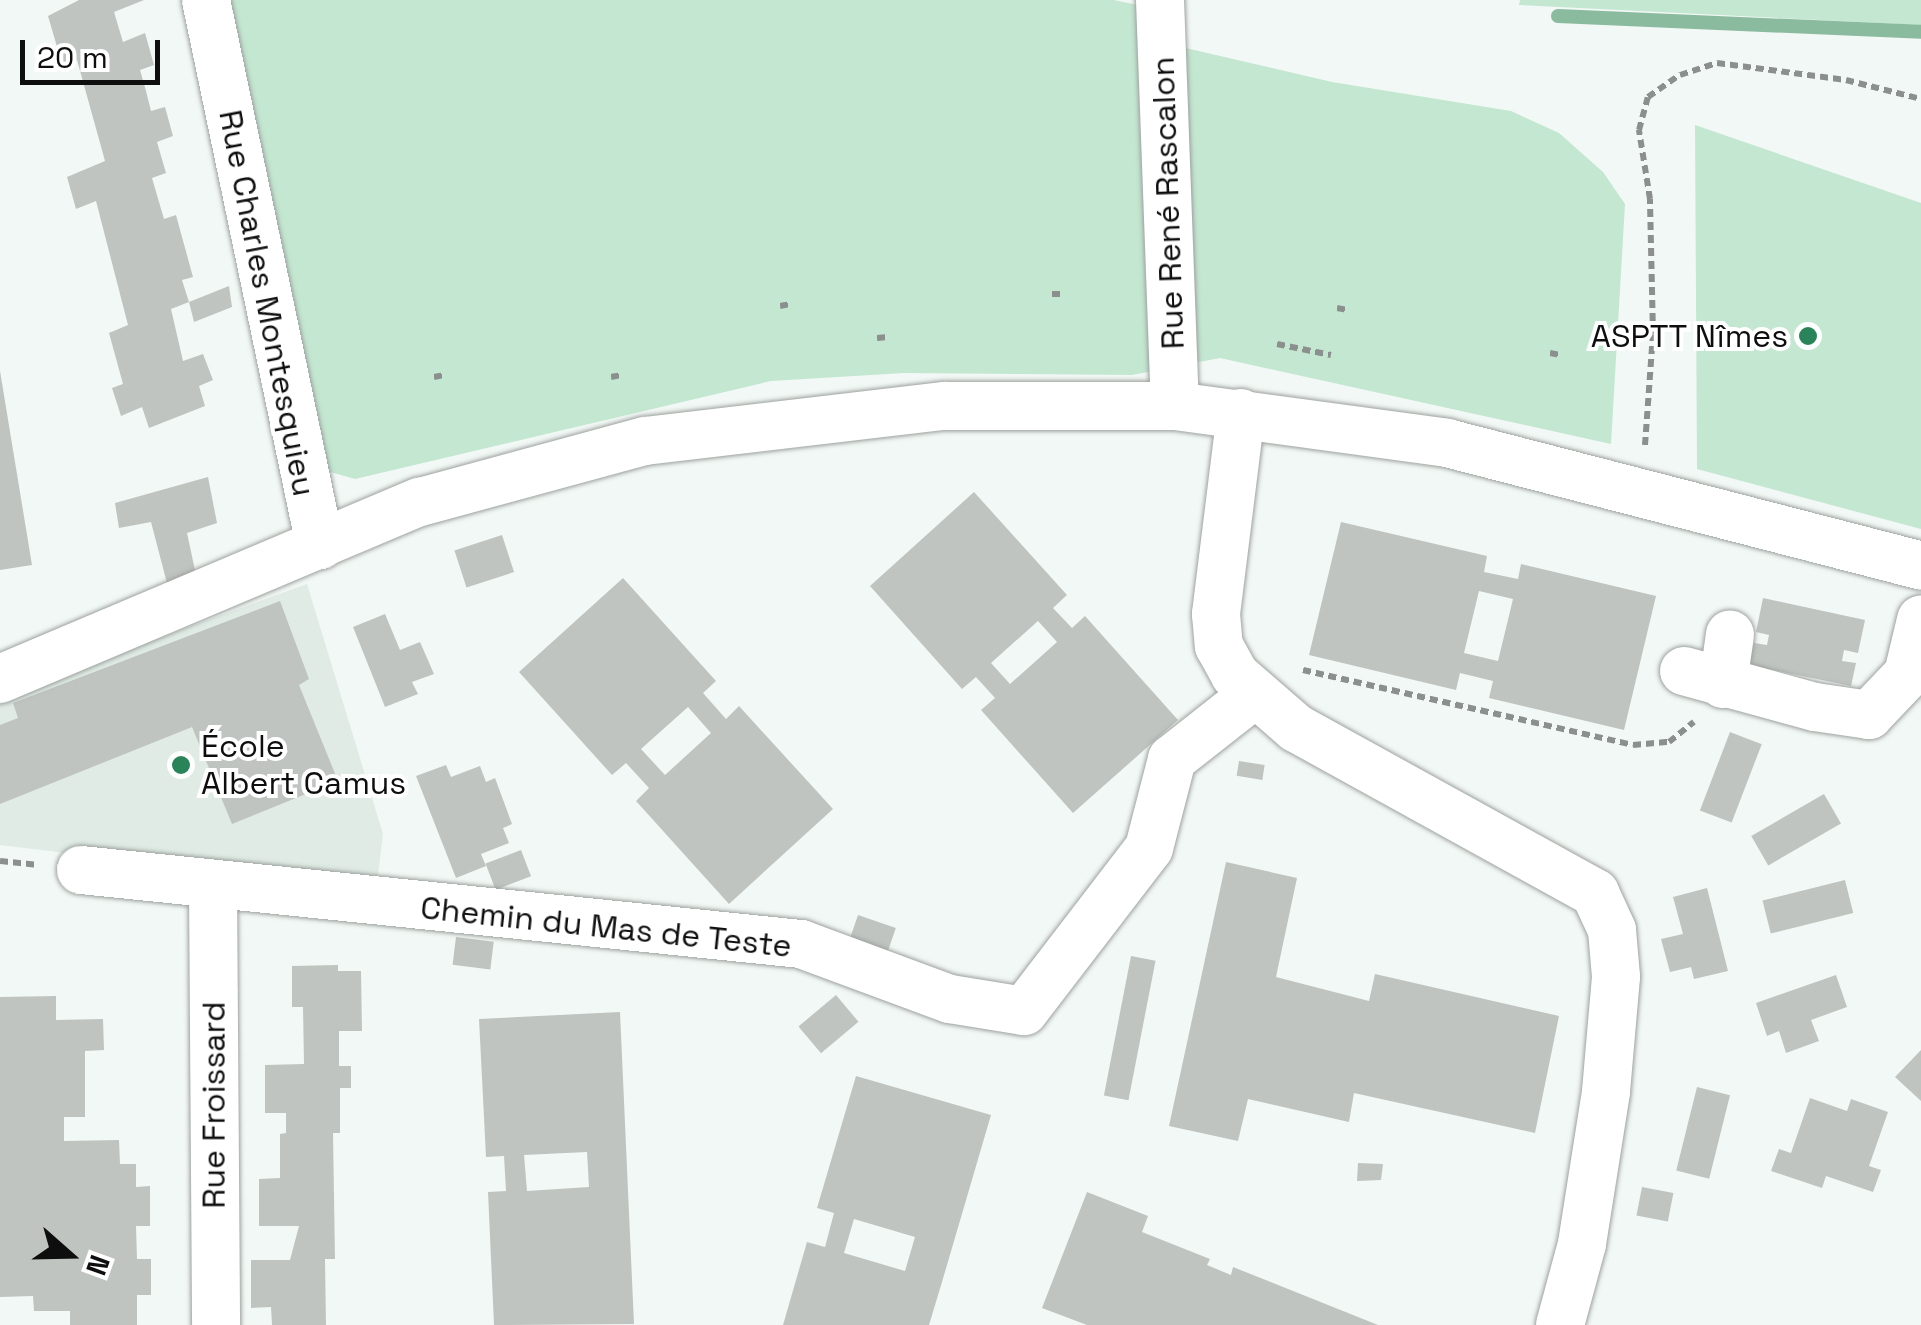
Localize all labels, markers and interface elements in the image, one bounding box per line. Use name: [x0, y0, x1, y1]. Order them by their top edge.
scale bar: [25, 20, 165, 82]
text: 20 m: [37, 38, 108, 77]
street label: Rue René Rascalon: [1144, 56, 1192, 350]
street label: Rue Charles Montesquieu: [211, 107, 323, 499]
place label: ASPTT Nîmes: [1590, 317, 1788, 355]
marker: ASPTT Nîmes: [1797, 325, 1819, 347]
place label: École Albert Camus: [201, 728, 406, 803]
marker: École Albert Camus: [170, 754, 192, 776]
street label: Chemin du Mas de Teste: [418, 888, 794, 966]
street label: Rue Froissard: [195, 1001, 233, 1209]
north arrow: [20, 1205, 120, 1305]
text: N: [78, 1250, 118, 1280]

